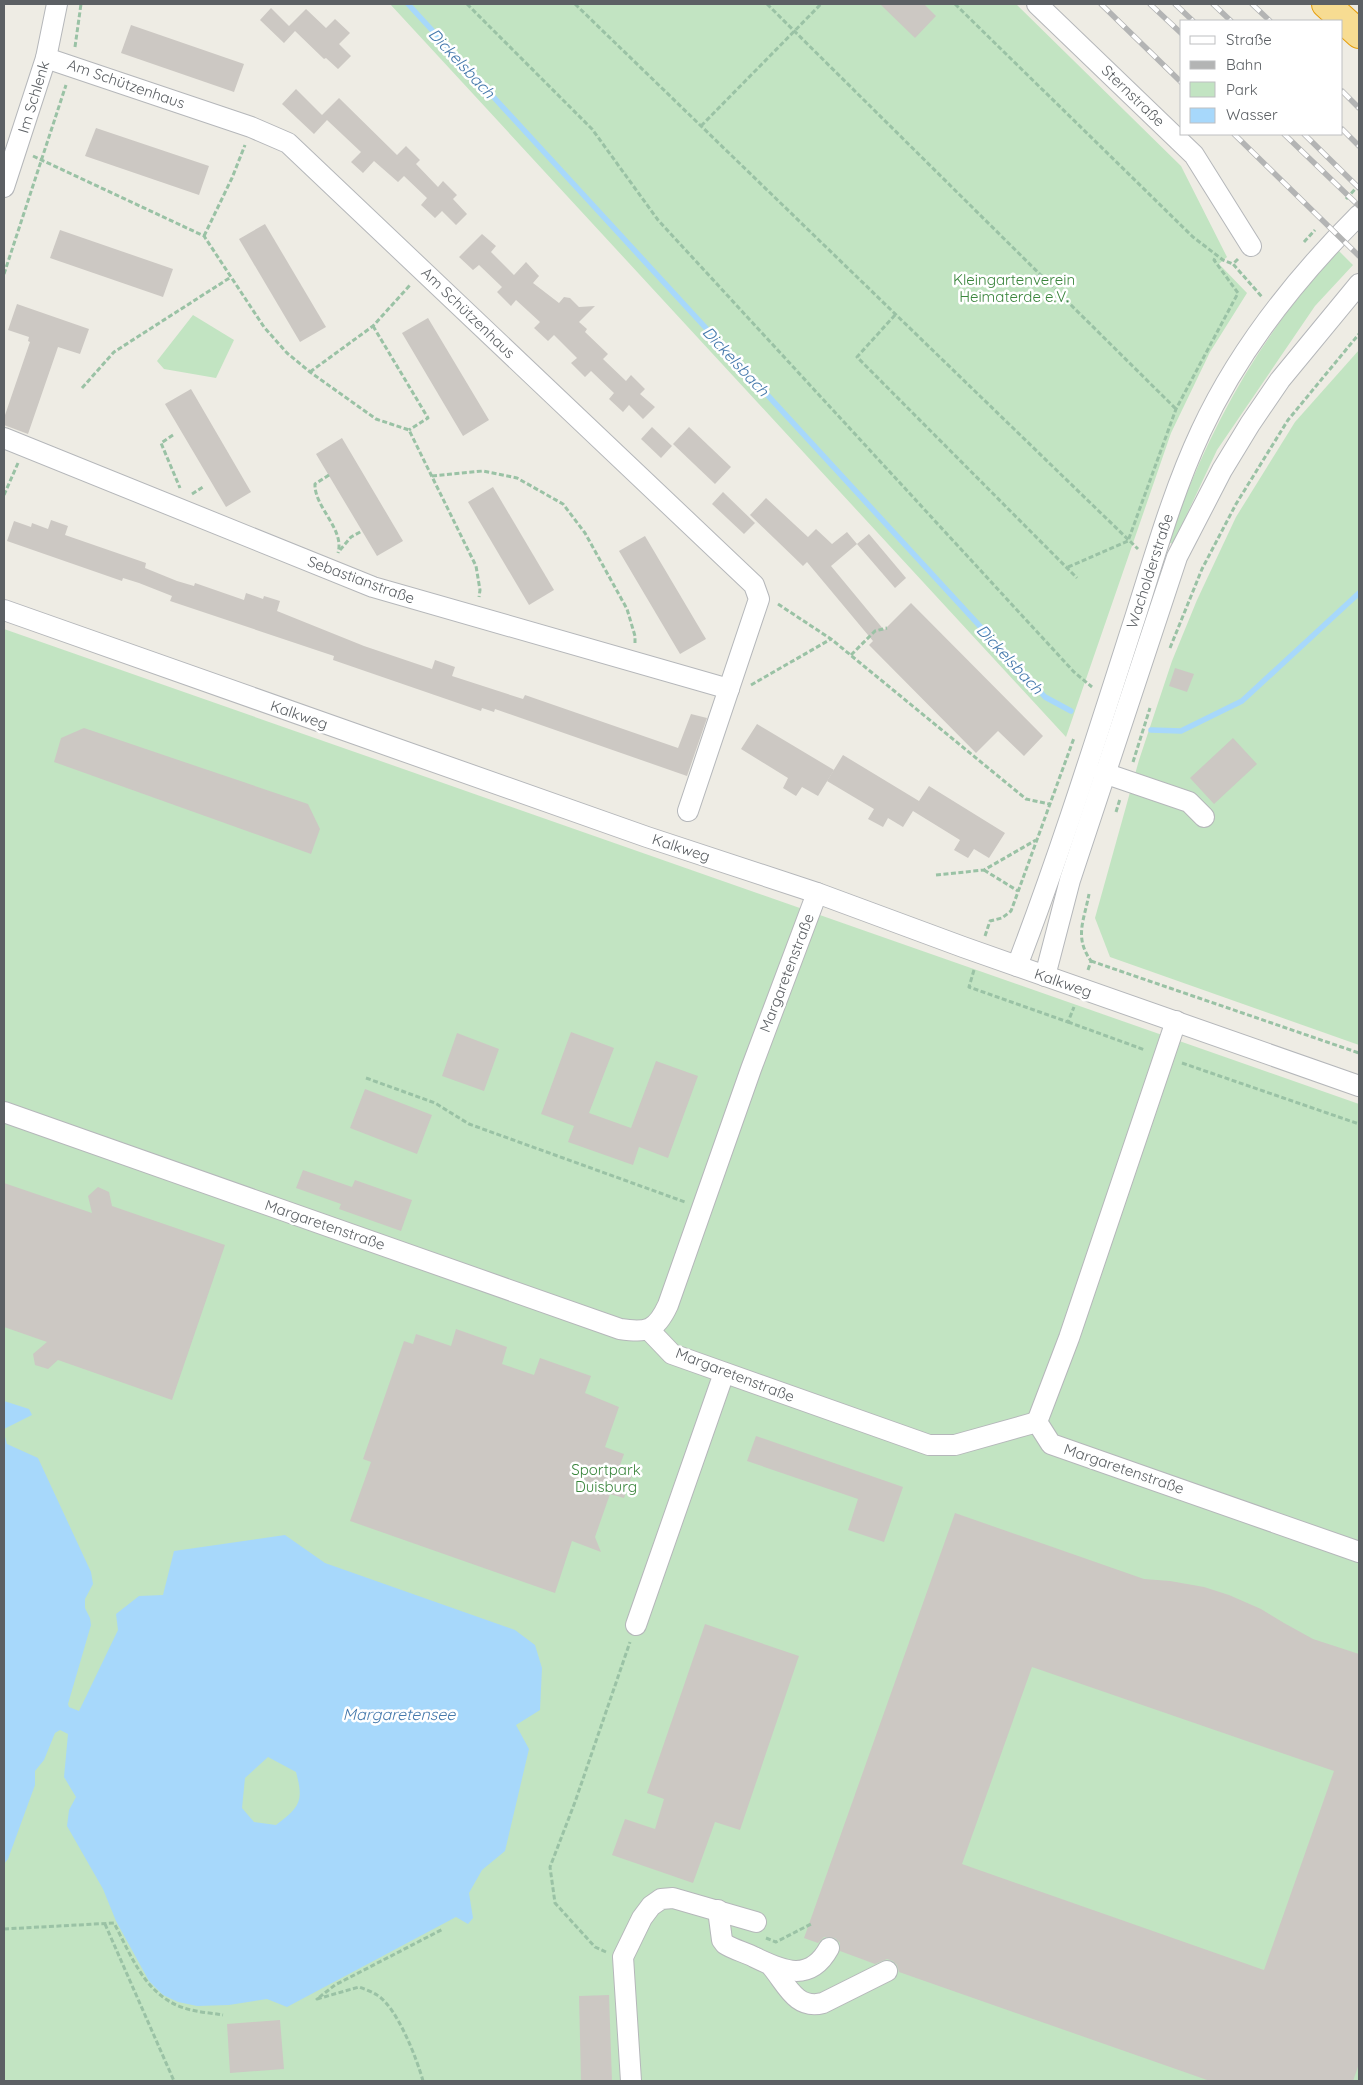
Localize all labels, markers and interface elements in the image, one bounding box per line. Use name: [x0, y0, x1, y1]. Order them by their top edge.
legend: [1180, 20, 1343, 135]
water label: Dickelsbach: [425, 24, 500, 103]
text: Straße: [1226, 30, 1272, 49]
street label: Am Schützenhaus: [65, 55, 187, 113]
text: Bahn: [1226, 55, 1262, 74]
street label: Im Schlenk: [14, 58, 54, 135]
street label: Sternstraße: [1098, 61, 1169, 131]
text: Park: [1226, 80, 1258, 99]
text: Wasser: [1226, 105, 1278, 124]
street label: Am Schützenhaus: [417, 263, 519, 362]
park label: Kleingartenverein Heimaterde e.V.: [953, 270, 1075, 306]
water label: Dickelsbach: [699, 322, 774, 401]
street label: Wacholderstraße: [1122, 511, 1177, 631]
street label: Sebastianstraße: [305, 551, 417, 608]
water label: Dickelsbach: [973, 620, 1048, 699]
street label: Kalkweg: [268, 696, 330, 733]
street label: Kalkweg: [650, 829, 712, 866]
street label: Margaretenstraße: [755, 911, 818, 1035]
street label: Kalkweg: [1032, 964, 1094, 1001]
street label: Margaretenstraße: [263, 1195, 388, 1254]
street label: Margaretenstraße: [673, 1343, 797, 1406]
street label: Margaretenstraße: [1062, 1439, 1187, 1498]
park label: Sportpark Duisburg: [571, 1460, 641, 1496]
water label: Margaretensee: [343, 1704, 456, 1724]

